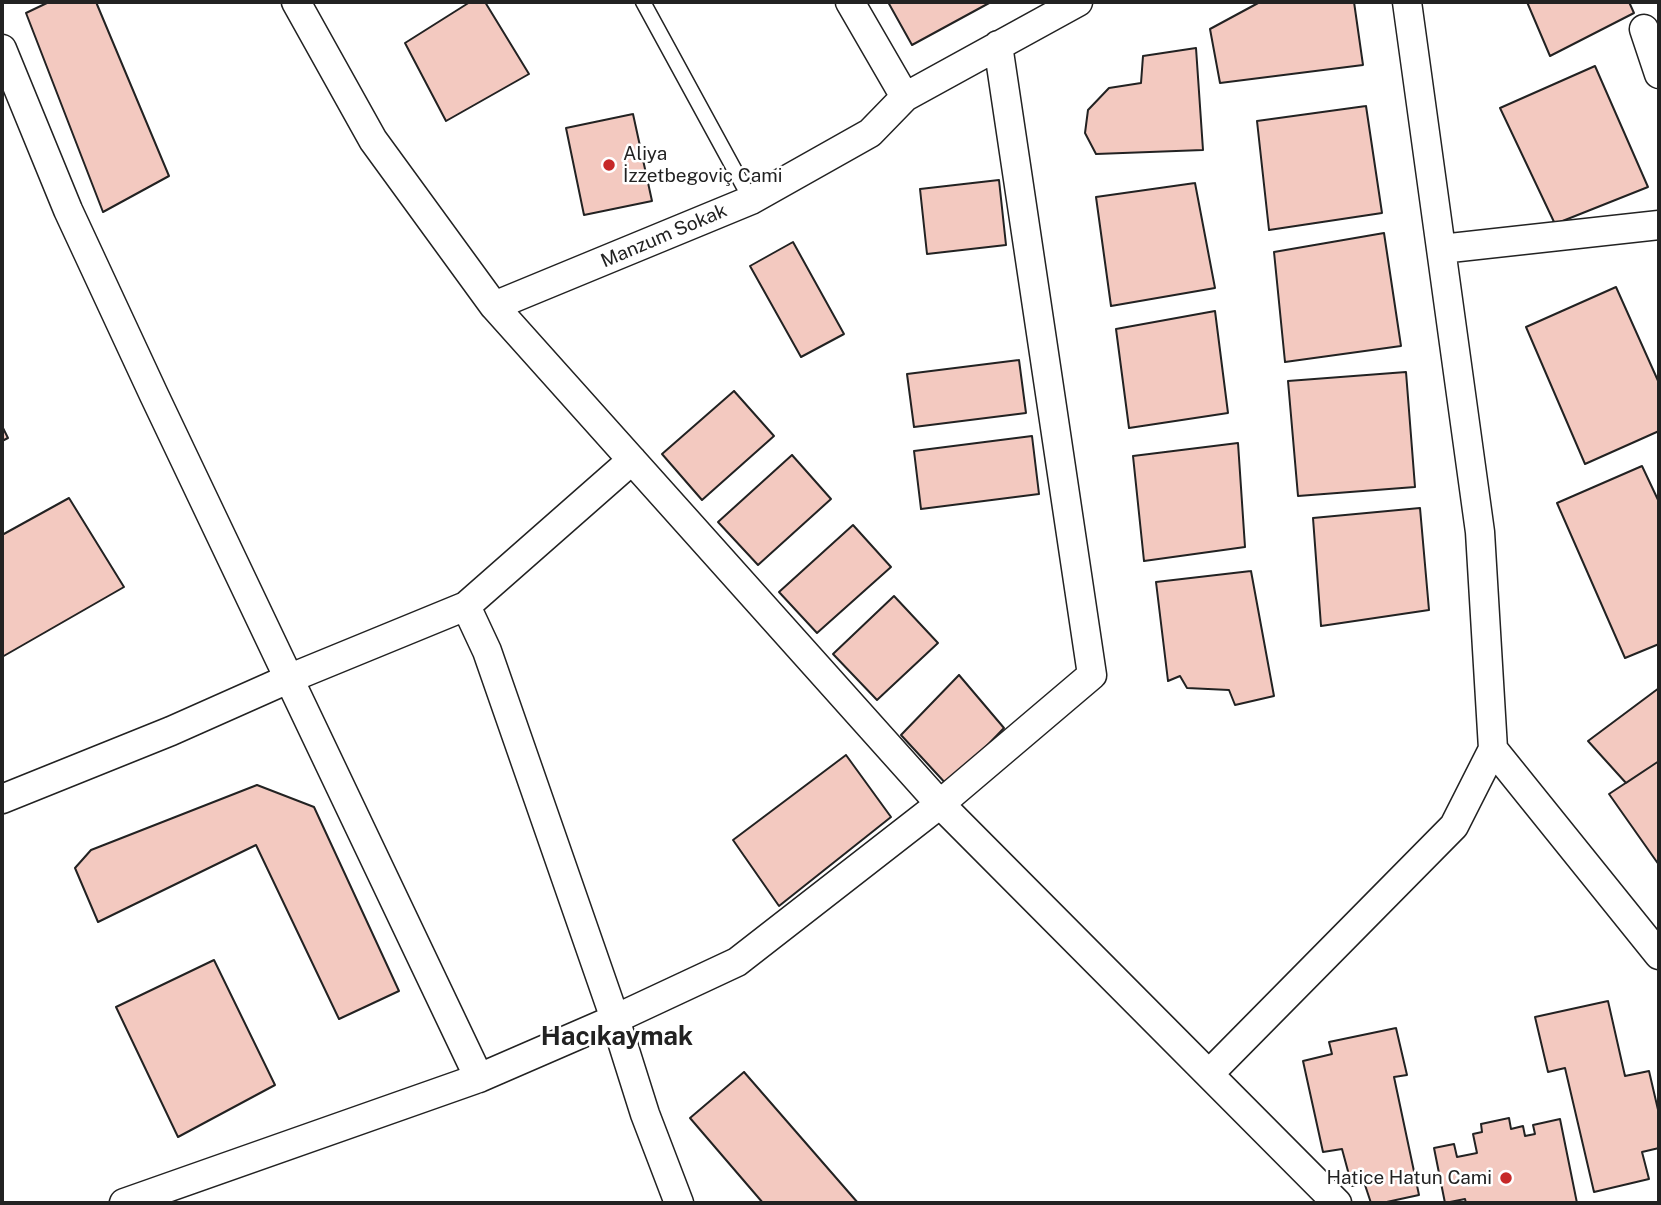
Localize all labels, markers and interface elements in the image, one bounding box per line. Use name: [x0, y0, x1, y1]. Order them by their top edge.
place label: Aliya İzzetbegoviç Cami: [623, 143, 782, 187]
marker: Aliya İzzetbegoviç Cami: [601, 157, 617, 173]
street label: Manzum Sokak: [598, 199, 730, 273]
district label: Hacıkaymak: [541, 1021, 693, 1053]
place label: Hatice Hatun Cami: [1326, 1167, 1492, 1189]
marker: Hatice Hatun Cami: [1498, 1170, 1514, 1186]

